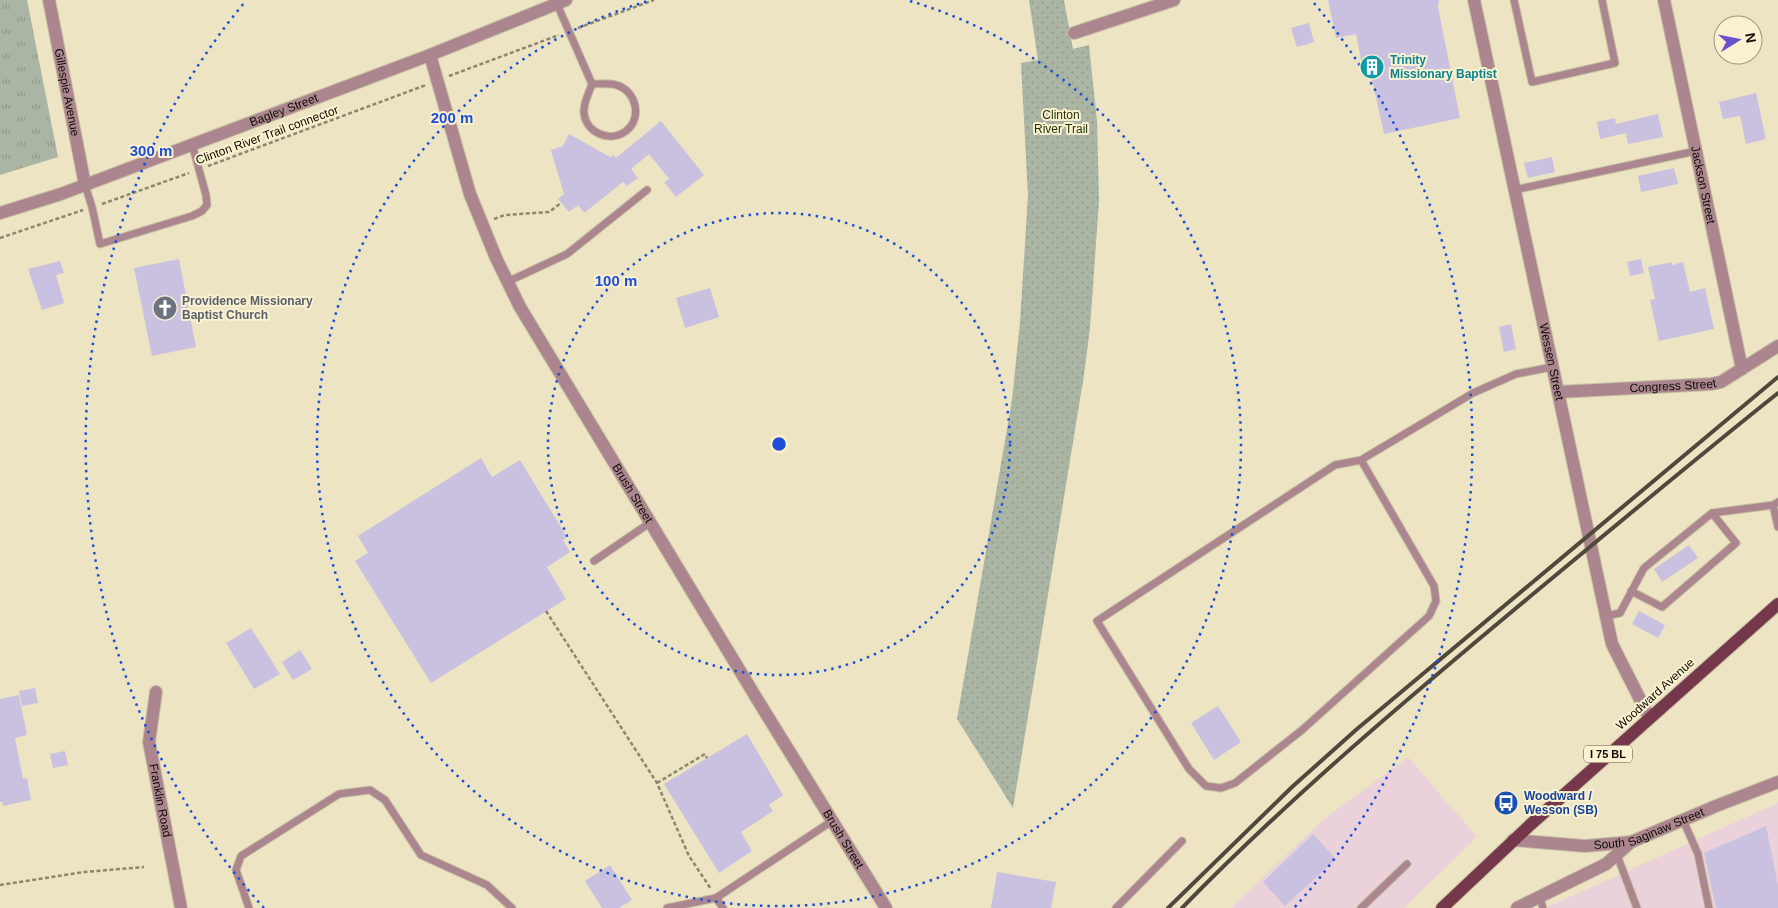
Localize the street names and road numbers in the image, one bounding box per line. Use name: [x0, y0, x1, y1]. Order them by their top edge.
street label: Gillespie Avenue: [52, 47, 82, 138]
street label: Bagley Street: [248, 91, 321, 129]
street label: Clinton River Trail connector: [194, 103, 340, 167]
street label: Jackson Street: [1688, 145, 1718, 226]
street label: Wessen Street: [1536, 322, 1567, 402]
street label: Congress Street: [1629, 376, 1718, 395]
street label: Brush Street: [609, 461, 656, 526]
street label: Woodward Avenue: [1613, 655, 1697, 733]
road number: I 75 BL: [1584, 746, 1632, 762]
street label: Franklin Road: [146, 762, 174, 838]
street label: South Saginaw Street: [1593, 805, 1707, 852]
street label: Brush Street: [820, 807, 867, 872]

